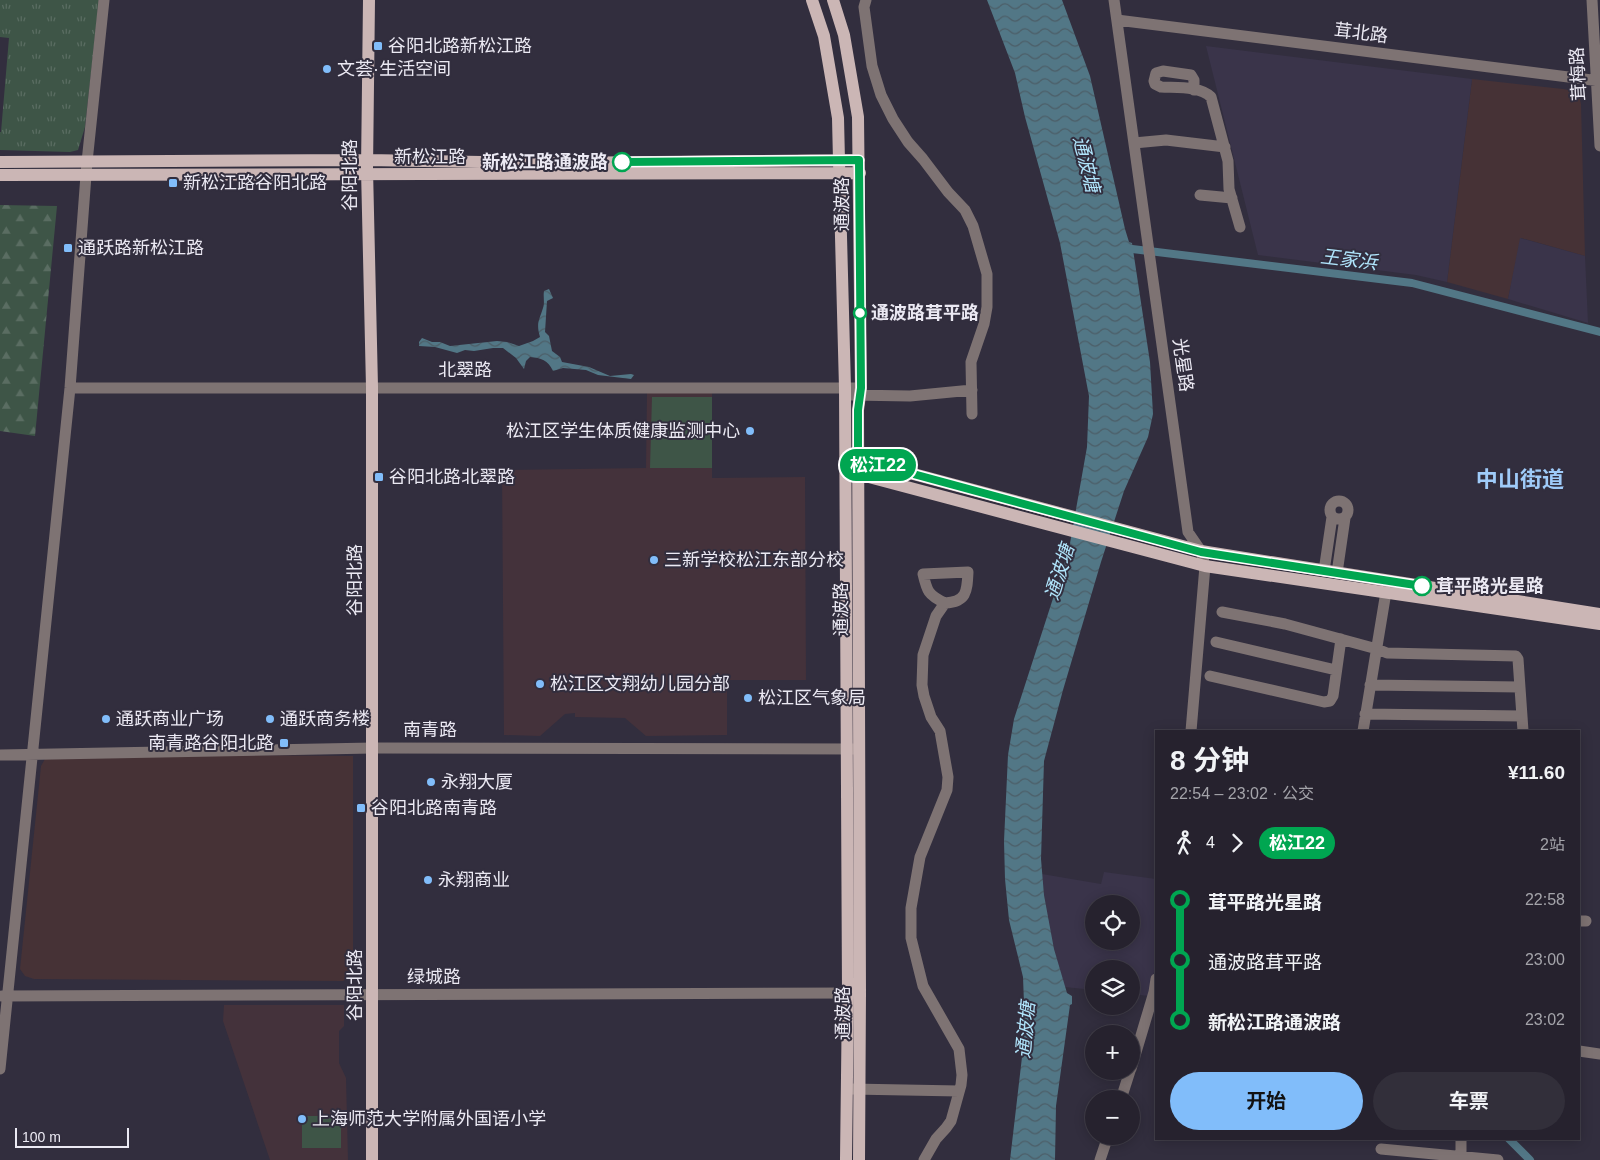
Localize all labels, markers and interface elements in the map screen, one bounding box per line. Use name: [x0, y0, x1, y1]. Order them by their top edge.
street label: 茸北路: [1333, 20, 1389, 46]
place label: 谷阳北路新松江路: [388, 36, 532, 56]
marker: 谷阳北路新松江路: [372, 40, 384, 52]
street label: 茸梅路: [1567, 47, 1589, 101]
place label: 文荟·生活空间: [337, 59, 451, 79]
marker: 文荟·生活空间: [321, 63, 333, 75]
water label: 通波塘: [1069, 134, 1104, 197]
street label: 谷阳北路: [340, 139, 360, 211]
street label: 新松江路: [394, 147, 466, 167]
place label: 新松江路通波路: [482, 152, 608, 172]
marker: 新松江路通波路: [612, 152, 632, 172]
place label: 新松江路谷阳北路: [183, 173, 327, 193]
marker: 新松江路谷阳北路: [167, 177, 179, 189]
street label: 通波路: [832, 177, 852, 231]
place label: 通跃路新松江路: [78, 238, 204, 258]
marker: 通跃路新松江路: [62, 242, 74, 254]
water label: 王家浜: [1319, 246, 1380, 274]
place label: 通波路茸平路: [871, 303, 979, 323]
marker: 通波路茸平路: [853, 306, 867, 320]
street label: 光星路: [1169, 337, 1197, 393]
street label: 北翠路: [438, 360, 492, 380]
place label: 松江区学生体质健康监测中心: [506, 421, 740, 441]
marker: 松江区学生体质健康监测中心: [744, 425, 756, 437]
line badge: 松江22: [843, 449, 913, 481]
text: 松江22: [850, 455, 906, 475]
place label: 谷阳北路北翠路: [389, 467, 515, 487]
district label: 中山街道: [1476, 467, 1564, 492]
marker: 谷阳北路北翠路: [373, 471, 385, 483]
water label: 通波塘: [1041, 539, 1079, 602]
street label: 谷阳北路: [345, 544, 365, 616]
place label: 三新学校松江东部分校: [664, 550, 844, 570]
marker: 三新学校松江东部分校: [648, 554, 660, 566]
marker: 茸平路光星路: [1412, 576, 1432, 596]
place label: 茸平路光星路: [1436, 576, 1544, 596]
street label: 通波路: [831, 582, 851, 636]
place label: 松江区文翔幼儿园分部: [550, 674, 730, 694]
marker: 松江区文翔幼儿园分部: [534, 678, 546, 690]
place label: 松江区气象局: [758, 688, 866, 708]
marker: 松江区气象局: [742, 692, 754, 704]
place label: 通跃商业广场: [116, 709, 224, 729]
place label: 通跃商务楼: [280, 709, 370, 729]
marker: 通跃商业广场: [100, 713, 112, 725]
marker: 通跃商务楼: [264, 713, 276, 725]
street label: 南青路: [403, 720, 457, 740]
place label: 南青路谷阳北路: [148, 733, 274, 753]
marker: 南青路谷阳北路: [278, 737, 290, 749]
text: 8 分钟: [1170, 745, 1249, 776]
text: ¥11.60: [1508, 762, 1565, 783]
place label: 永翔大厦: [441, 772, 513, 792]
marker: 永翔大厦: [425, 776, 437, 788]
text: 22:54 – 23:02 · 公交: [1170, 785, 1314, 802]
place label: 谷阳北路南青路: [371, 798, 497, 818]
marker: 谷阳北路南青路: [355, 802, 367, 814]
icon: walk: [1170, 829, 1198, 857]
icon: forward: [1223, 829, 1251, 857]
text: 松江22: [1269, 833, 1325, 853]
text: 4: [1206, 834, 1215, 851]
text: 2站: [1540, 836, 1565, 853]
place label: 永翔商业: [438, 870, 510, 890]
marker: 永翔商业: [422, 874, 434, 886]
text: 22:58: [1525, 891, 1565, 908]
text: 茸平路光星路: [1208, 892, 1322, 913]
map controls: [1085, 895, 1140, 1145]
button: locate: [1085, 895, 1140, 950]
street label: 谷阳北路: [345, 949, 365, 1021]
text: 23:00: [1525, 951, 1565, 968]
text: 通波路茸平路: [1208, 952, 1322, 973]
button: layers: [1085, 960, 1140, 1015]
street label: 绿城路: [407, 967, 461, 987]
street label: 通波路: [833, 986, 853, 1040]
water label: 通波塘: [1013, 998, 1039, 1059]
text: 23:02: [1525, 1011, 1565, 1028]
text: 新松江路通波路: [1208, 1012, 1341, 1033]
button: +: [1085, 1025, 1140, 1080]
button: 开始: [1170, 1072, 1363, 1130]
button: 车票: [1373, 1072, 1565, 1130]
button: −: [1085, 1090, 1140, 1145]
place label: 上海师范大学附属外国语小学: [312, 1109, 546, 1129]
marker: 上海师范大学附属外国语小学: [296, 1113, 308, 1125]
scale bar: [15, 1125, 129, 1148]
text: 100 m: [22, 1129, 61, 1145]

